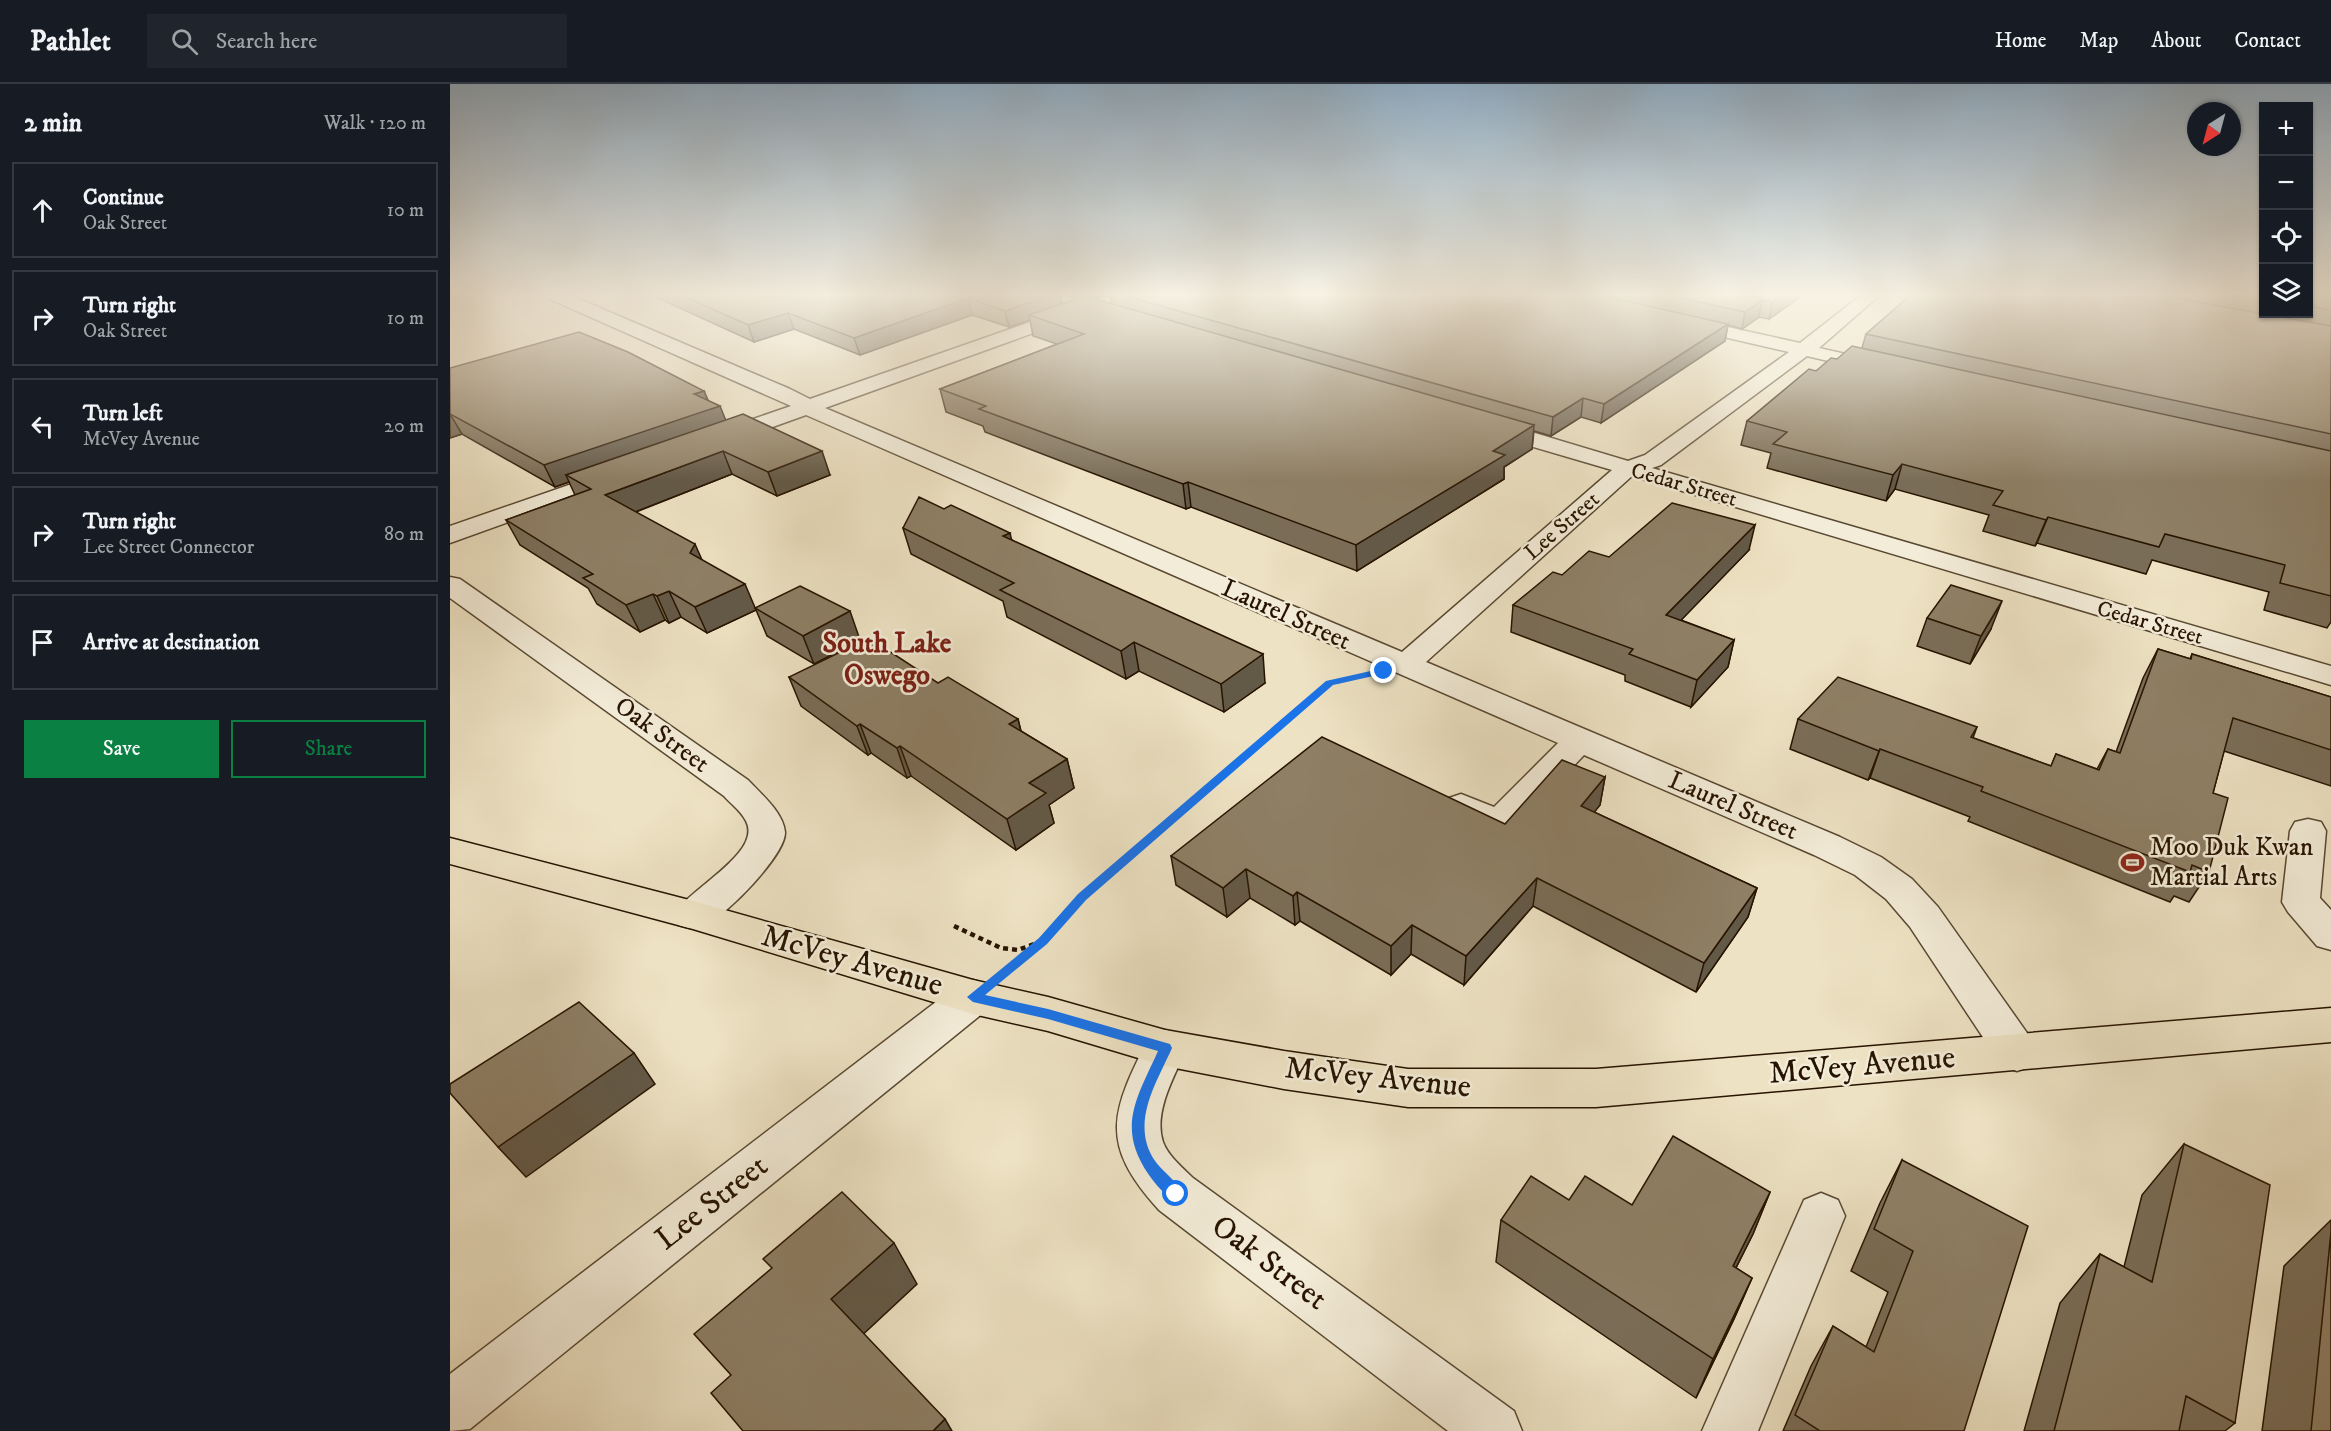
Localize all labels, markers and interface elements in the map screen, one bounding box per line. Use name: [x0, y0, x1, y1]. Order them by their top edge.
search box: [147, 14, 567, 68]
text: Pathlet: [30, 24, 111, 59]
icon: search: [168, 25, 201, 58]
text: Search here: [216, 28, 317, 55]
text: Home: [1995, 28, 2047, 54]
text: Map: [2080, 28, 2118, 54]
text: About: [2151, 28, 2202, 54]
text: Contact: [2235, 28, 2301, 54]
north arrow: [2187, 102, 2241, 156]
map controls: [2259, 102, 2313, 318]
button: +: [2259, 102, 2313, 156]
text: 2 min: [24, 107, 82, 140]
text: Walk · 120 m: [324, 111, 426, 136]
button: −: [2259, 156, 2313, 210]
text: Continue: [83, 184, 164, 211]
icon: ahead: [26, 194, 59, 227]
text: 10 m: [387, 198, 424, 223]
button: locate: [2259, 210, 2313, 264]
text: Oak Street: [83, 211, 167, 236]
button: layers: [2259, 264, 2313, 318]
text: Turn right: [83, 292, 176, 319]
icon: right: [26, 302, 59, 335]
text: 10 m: [387, 306, 424, 331]
text: Oak Street: [83, 319, 167, 344]
text: Turn left: [83, 400, 163, 427]
icon: left: [26, 410, 59, 443]
text: 20 m: [384, 414, 424, 439]
text: McVey Avenue: [83, 427, 200, 452]
street label: Cedar Street: [1628, 457, 1740, 513]
street label: Lee Street: [1519, 486, 1605, 566]
text: Turn right: [83, 508, 176, 535]
icon: right: [26, 518, 59, 551]
text: 80 m: [384, 522, 424, 547]
text: Lee Street Connector: [83, 535, 254, 560]
street label: Laurel Street: [1216, 572, 1356, 658]
street label: Cedar Street: [2094, 595, 2206, 651]
icon: arrive: [26, 626, 59, 659]
district label: South Lake Oswego: [823, 626, 952, 693]
text: Arrive at destination: [83, 629, 260, 656]
route end: [1370, 657, 1396, 683]
street label: Oak Street: [608, 689, 716, 781]
button: Save: [24, 720, 219, 778]
button: Share: [231, 720, 426, 778]
street label: Laurel Street: [1663, 764, 1803, 848]
place label: Moo Duk Kwan Martial Arts: [2150, 831, 2314, 894]
sports icon: Moo Duk Kwan Martial Arts: [2119, 849, 2145, 875]
street label: McVey Avenue: [757, 916, 947, 1006]
street label: McVey Avenue: [1767, 1038, 1957, 1094]
street label: McVey Avenue: [1283, 1048, 1473, 1108]
street label: Lee Street: [648, 1147, 776, 1259]
route start: [1162, 1180, 1188, 1206]
street label: Oak Street: [1203, 1207, 1335, 1319]

